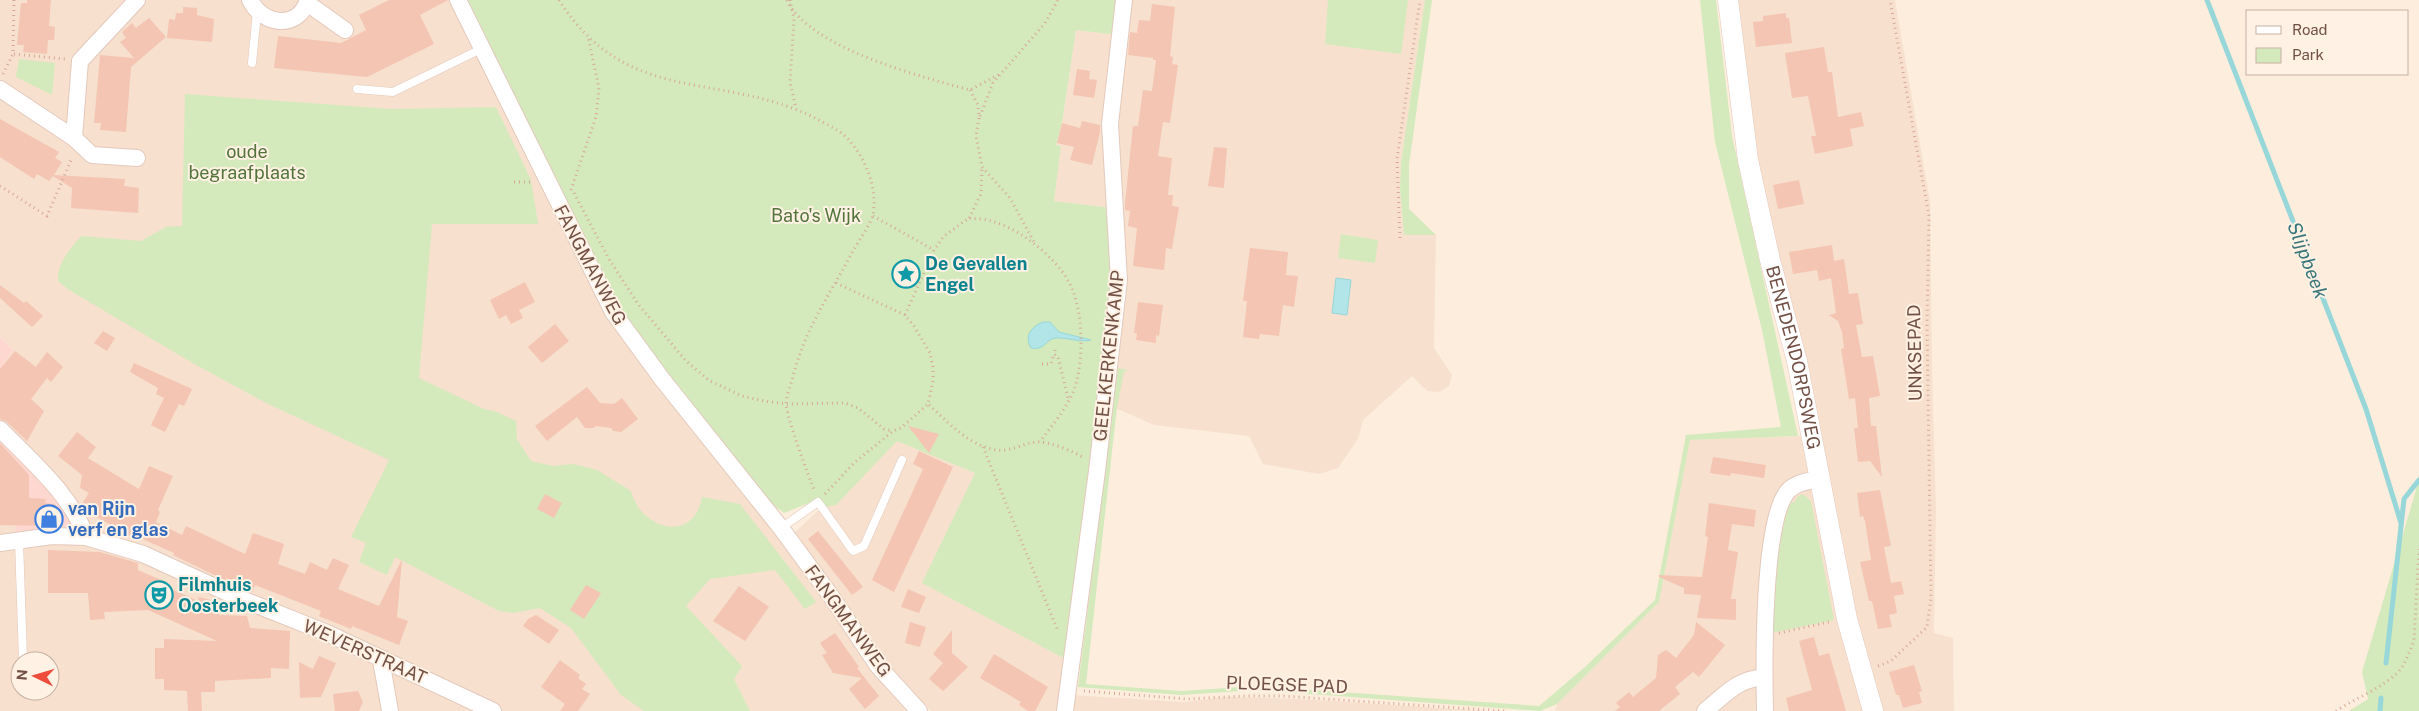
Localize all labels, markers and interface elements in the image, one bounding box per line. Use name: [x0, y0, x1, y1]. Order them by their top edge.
legend: [2246, 10, 2409, 75]
text: Road: [2292, 21, 2328, 38]
text: Park: [2292, 46, 2324, 63]
park label: oude begraafplaats: [188, 141, 306, 183]
street label: FANGMANWEG: [550, 201, 631, 328]
park label: Bato's Wijk: [771, 205, 861, 226]
water label: Slijpbeek: [2283, 218, 2333, 302]
place label: De Gevallen Engel: [925, 253, 1027, 295]
place icon: De Gevallen Engel: [891, 259, 921, 289]
street label: BENEDENDORPSWEG: [1762, 263, 1825, 451]
street label: GEELKERKENKAMP: [1089, 269, 1128, 442]
street label: UNKSEPAD: [1903, 304, 1926, 402]
place label: van Rijn verf en glas: [68, 498, 168, 540]
shop icon: van Rijn verf en glas: [34, 504, 64, 534]
street label: FANGMANWEG: [801, 561, 896, 681]
place label: Filmhuis Oosterbeek: [178, 574, 279, 616]
theatre icon: Filmhuis Oosterbeek: [144, 580, 174, 610]
street label: WEVERSTRAAT: [300, 615, 431, 688]
north arrow: [10, 651, 60, 701]
text: N: [14, 669, 30, 681]
street label: PLOEGSE PAD: [1226, 672, 1348, 697]

